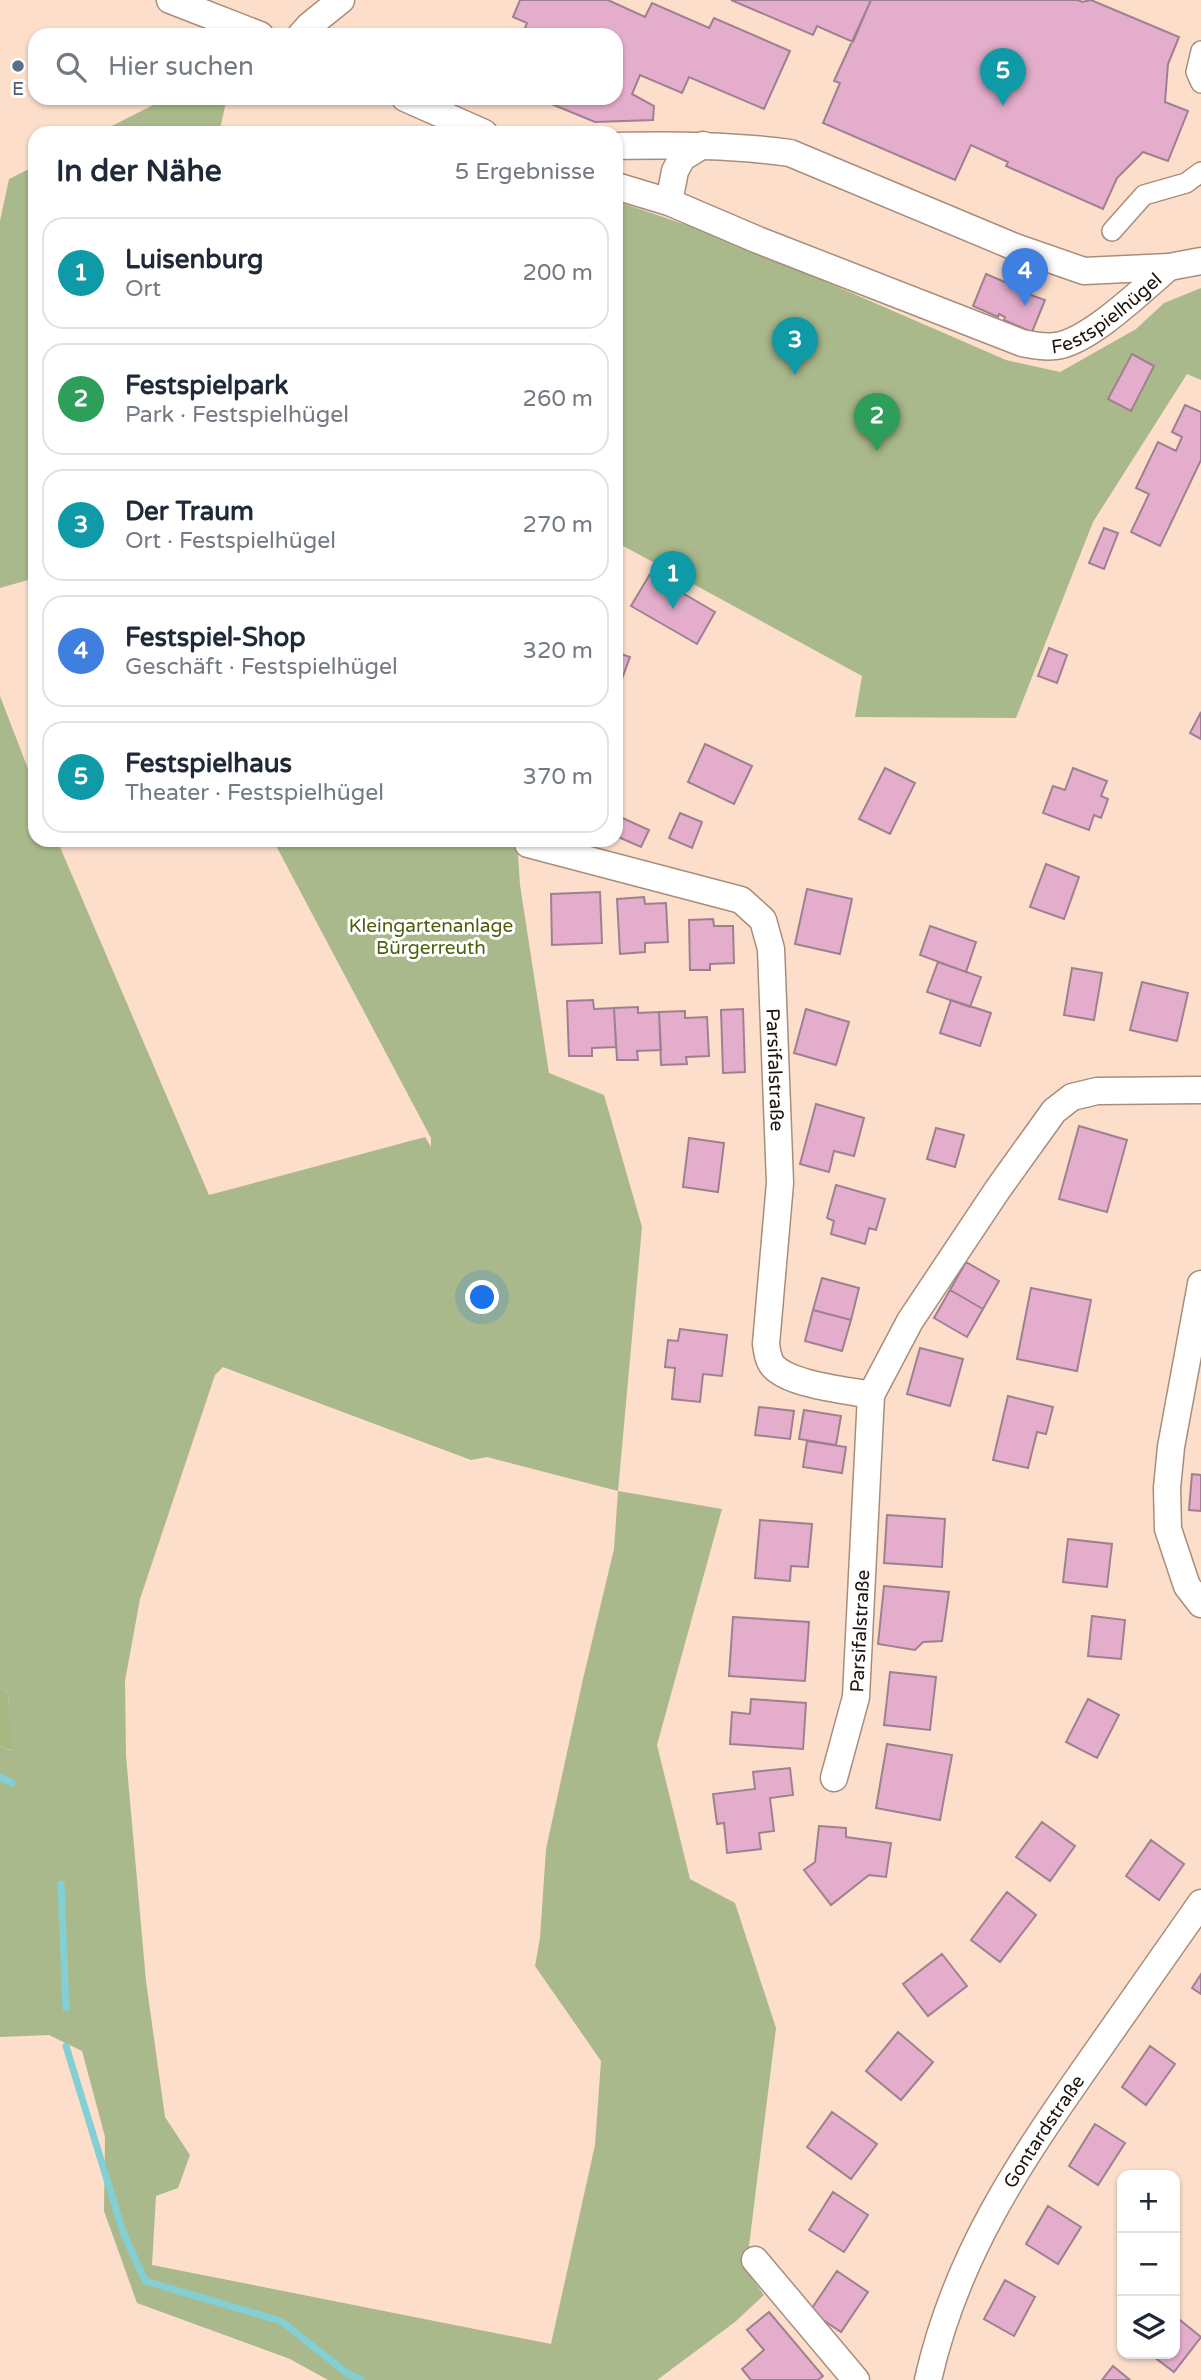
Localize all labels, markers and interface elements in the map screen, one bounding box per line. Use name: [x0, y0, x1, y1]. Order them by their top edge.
search box: [28, 28, 623, 105]
icon: search: [52, 48, 90, 86]
pin: 5: [980, 48, 1026, 106]
text: Hier suchen: [108, 51, 254, 82]
marker: E: [10, 58, 26, 74]
place label: E: [12, 78, 24, 100]
text: In der Nähe: [56, 153, 222, 190]
text: 5 Ergebnisse: [455, 158, 595, 186]
text: Luisenburg: [125, 244, 264, 275]
pin: 4: [1002, 248, 1048, 306]
text: 1: [74, 259, 88, 287]
text: 200 m: [523, 259, 593, 287]
street label: Festspielhügel: [1050, 269, 1166, 358]
text: Ort: [125, 275, 161, 303]
pin: 3: [772, 317, 818, 375]
text: Festspielpark: [125, 370, 289, 401]
text: 2: [74, 385, 88, 413]
text: 260 m: [523, 385, 593, 413]
pin: 2: [854, 393, 900, 451]
text: Park · Festspielhügel: [125, 401, 349, 429]
text: Der Traum: [125, 496, 254, 527]
text: 3: [74, 511, 88, 539]
text: 270 m: [523, 511, 593, 539]
text: Ort · Festspielhügel: [125, 527, 336, 555]
pin: 1: [650, 551, 696, 609]
text: Festspiel-Shop: [125, 622, 306, 653]
text: 4: [74, 637, 88, 665]
text: 320 m: [523, 637, 593, 665]
text: Geschäft · Festspielhügel: [125, 653, 398, 681]
text: Festspielhaus: [125, 748, 292, 779]
text: 5: [74, 763, 88, 791]
text: 370 m: [523, 763, 593, 791]
text: Theater · Festspielhügel: [125, 779, 384, 807]
park label: Kleingartenanlage Bürgerreuth: [349, 915, 513, 959]
street label: Parsifalstraße: [761, 1008, 788, 1132]
your location: [465, 1280, 499, 1314]
street label: Parsifalstraße: [846, 1569, 874, 1693]
street label: Gontardstraße: [999, 2071, 1089, 2192]
map controls: [1117, 2170, 1180, 2359]
button: +: [1117, 2170, 1180, 2233]
button: −: [1117, 2233, 1180, 2296]
button: layers: [1117, 2296, 1180, 2359]

